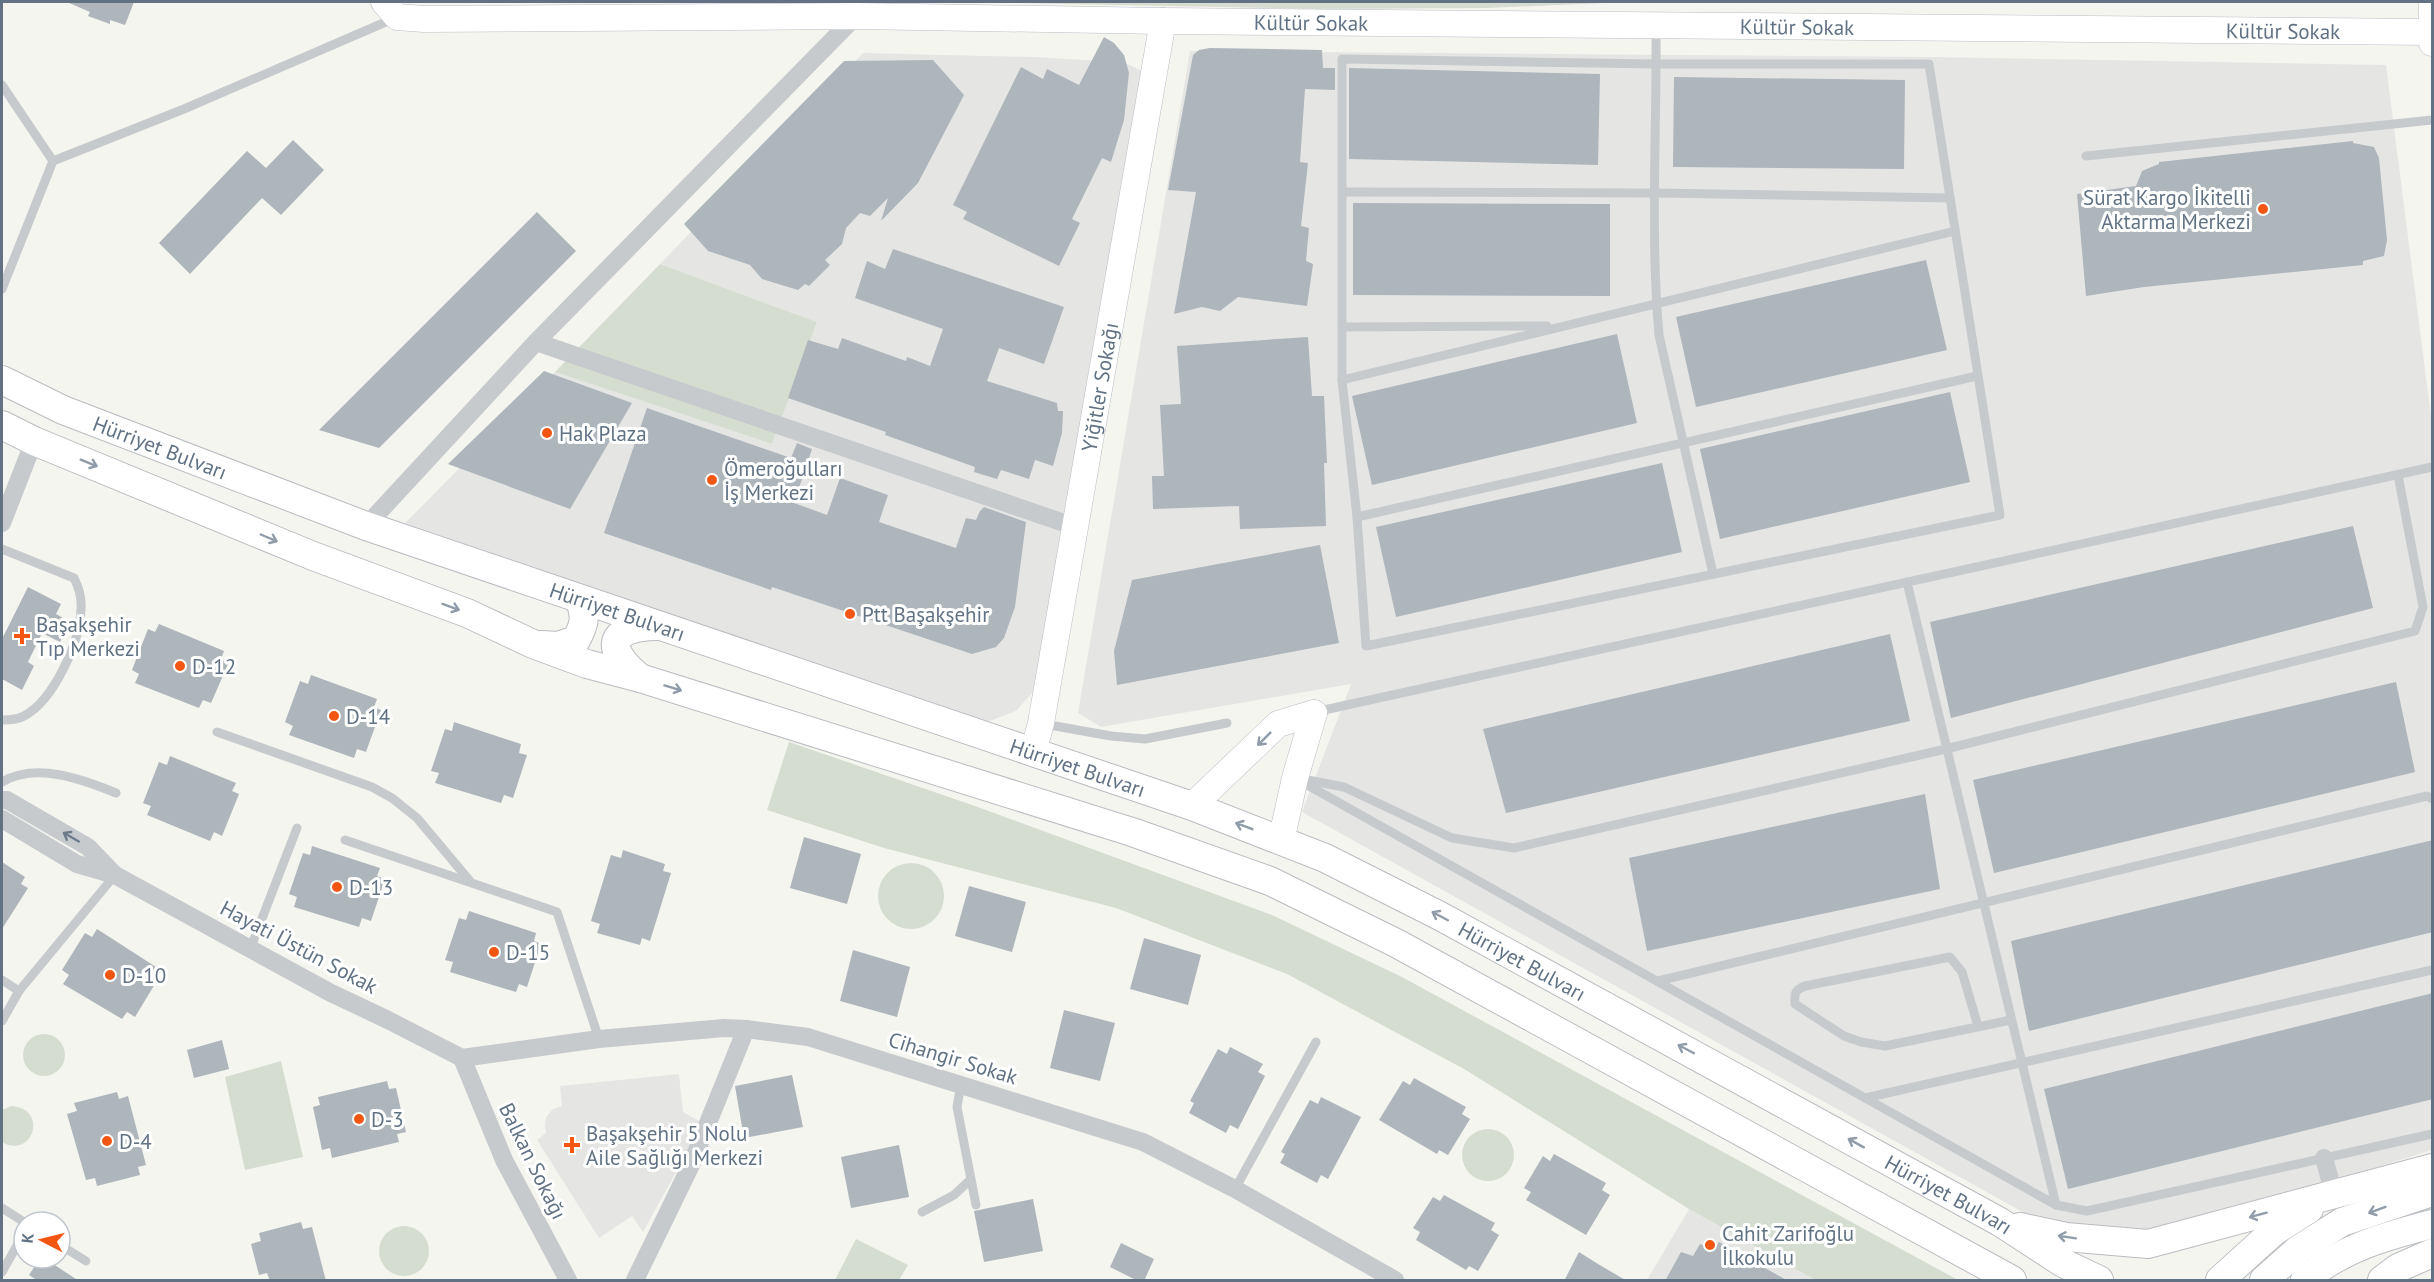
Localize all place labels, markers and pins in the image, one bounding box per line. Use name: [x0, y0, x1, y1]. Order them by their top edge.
place label: Sürat Kargo İkitelli Aktarma Merkezi: [2083, 184, 2251, 235]
marker: Sürat Kargo İkitelli Aktarma Merkezi: [2256, 202, 2270, 216]
place label: Hak Plaza: [559, 420, 647, 447]
marker: Hak Plaza: [540, 426, 554, 440]
place label: Ömeroğulları İş Merkezi: [724, 455, 843, 506]
marker: Ömeroğulları İş Merkezi: [705, 473, 719, 487]
place label: Ptt Başakşehir: [862, 601, 989, 628]
marker: Ptt Başakşehir: [843, 607, 857, 621]
place label: Başakşehir Tıp Merkezi: [36, 611, 140, 662]
marker: Başakşehir Tıp Merkezi: [13, 627, 31, 645]
place label: D-12: [192, 653, 236, 680]
marker: D-12: [173, 659, 187, 673]
place label: D-14: [346, 703, 390, 730]
marker: D-14: [327, 709, 341, 723]
place label: D-13: [349, 874, 393, 901]
marker: D-13: [330, 880, 344, 894]
place label: D-15: [506, 939, 550, 966]
marker: D-15: [487, 945, 501, 959]
place label: D-10: [122, 962, 166, 989]
marker: D-10: [103, 968, 117, 982]
place label: D-3: [371, 1106, 404, 1133]
marker: D-3: [352, 1112, 366, 1126]
place label: Başakşehir 5 Nolu Aile Sağlığı Merkezi: [586, 1120, 763, 1171]
place label: D-4: [119, 1128, 152, 1155]
marker: D-4: [100, 1134, 114, 1148]
marker: Başakşehir 5 Nolu Aile Sağlığı Merkezi: [563, 1136, 581, 1154]
place label: Cahit Zarifoğlu İlkokulu: [1722, 1220, 1854, 1271]
marker: Cahit Zarifoğlu İlkokulu: [1703, 1238, 1717, 1252]

